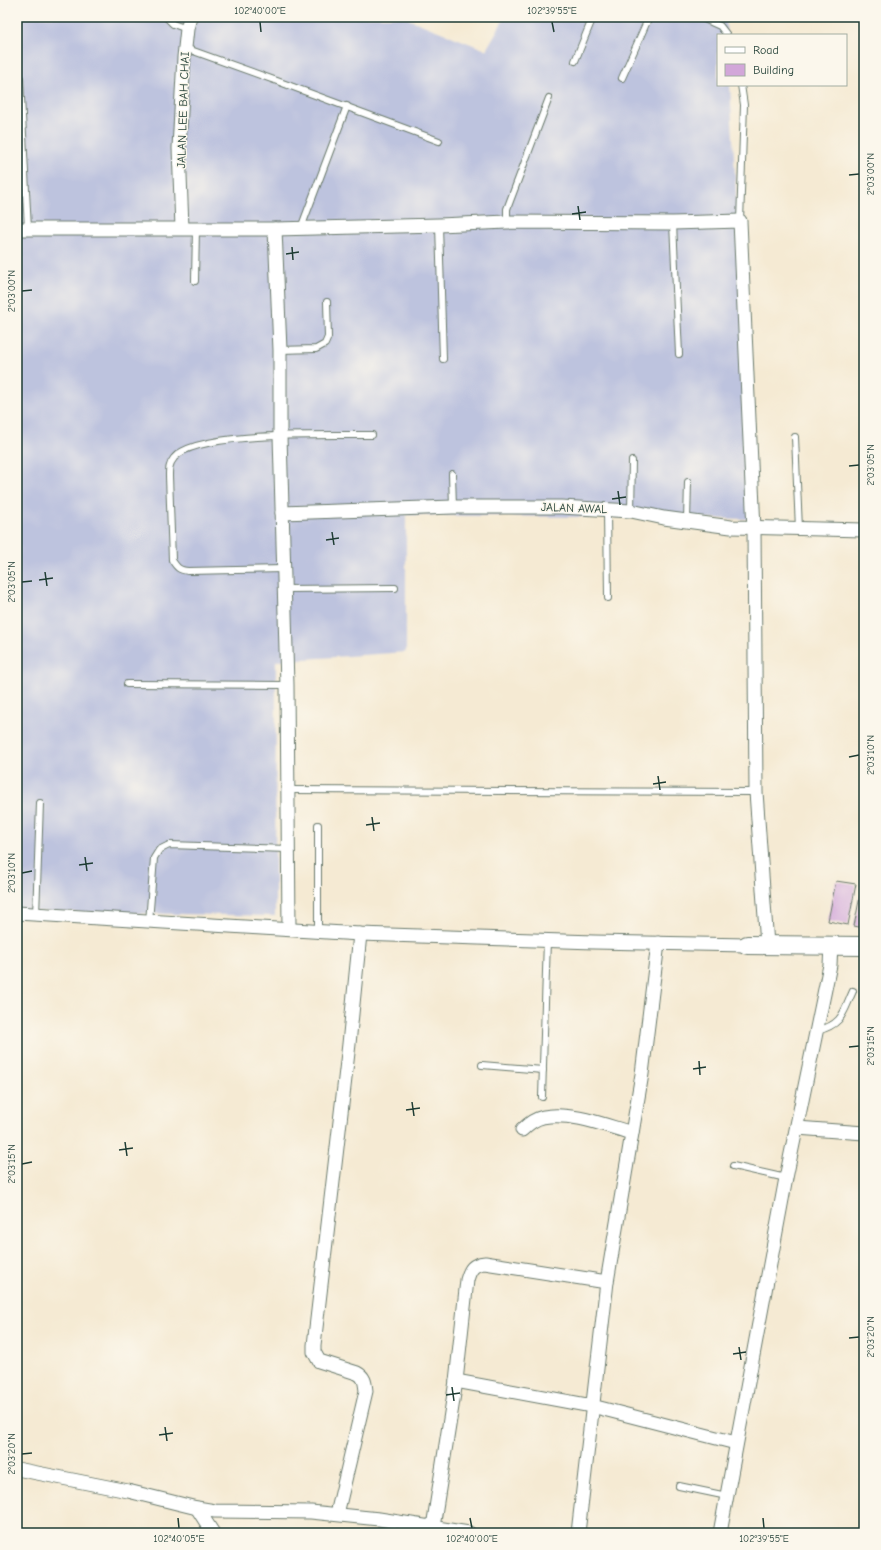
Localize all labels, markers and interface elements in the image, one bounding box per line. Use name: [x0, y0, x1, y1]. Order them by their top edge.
text: 102°40'00"E: [234, 5, 286, 17]
text: 102°39'55"E: [527, 5, 577, 17]
legend: [717, 34, 847, 86]
text: Road: [753, 43, 779, 57]
street label: JALAN LEE BAH CHAI: [174, 51, 192, 169]
text: Building: [753, 63, 794, 77]
text: 2°03'00"N: [865, 153, 877, 195]
text: 2°03'00"N: [6, 270, 18, 312]
text: 2°03'05"N: [865, 444, 877, 486]
street label: JALAN AWAL: [541, 500, 607, 516]
text: 2°03'05"N: [6, 561, 18, 603]
text: 2°03'10"N: [865, 735, 877, 775]
text: 2°03'10"N: [6, 853, 18, 893]
text: 2°03'15"N: [865, 1026, 877, 1066]
text: 2°03'15"N: [6, 1144, 18, 1184]
text: 2°03'20"N: [865, 1316, 877, 1358]
text: 2°03'20"N: [6, 1433, 18, 1475]
text: 102°40'05"E: [154, 1533, 204, 1545]
text: 102°40'00"E: [446, 1533, 498, 1545]
text: 102°39'55"E: [739, 1533, 789, 1545]

